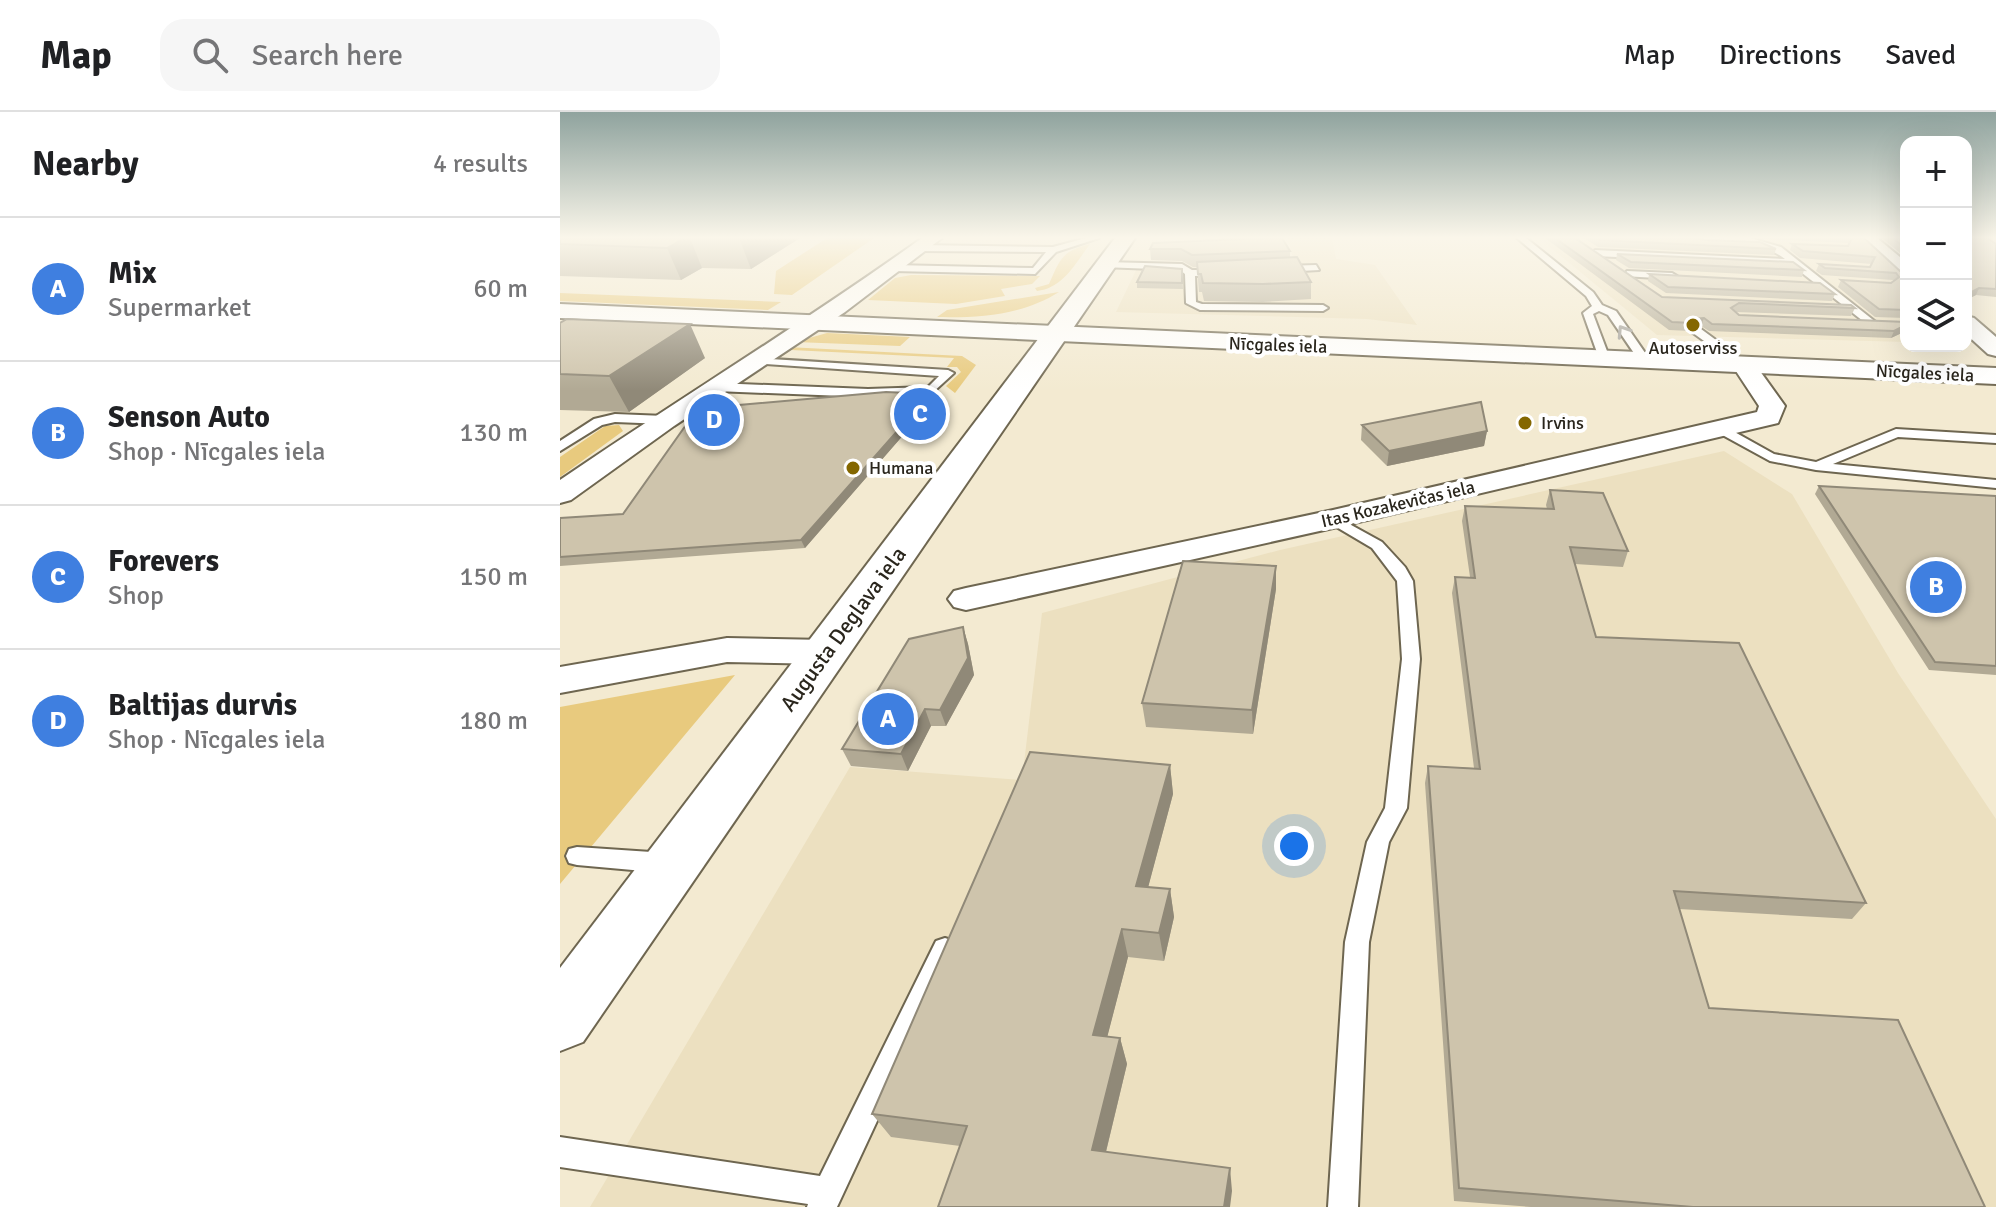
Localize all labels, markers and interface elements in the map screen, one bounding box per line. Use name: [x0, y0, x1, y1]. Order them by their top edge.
search box: [160, 19, 720, 91]
text: Map: [40, 32, 112, 79]
icon: search: [188, 33, 232, 77]
text: Search here: [252, 37, 403, 74]
text: Map: [1623, 38, 1675, 72]
text: Directions: [1719, 38, 1841, 72]
text: Saved: [1885, 38, 1956, 72]
map controls: [1900, 136, 1972, 352]
button: +: [1900, 136, 1972, 208]
text: Nearby: [32, 143, 139, 185]
text: 4 results: [433, 148, 528, 180]
button: −: [1900, 208, 1972, 280]
text: Mix: [108, 255, 156, 292]
text: A: [50, 273, 66, 305]
text: 60 m: [473, 273, 528, 305]
button: layers: [1900, 280, 1972, 352]
text: Supermarket: [108, 292, 251, 324]
marker: Autoserviss: [1684, 316, 1702, 334]
one-way arrow: [1618, 325, 1633, 339]
street label: Nīcgales iela: [1228, 332, 1328, 358]
place label: Autoserviss: [1649, 337, 1738, 359]
street label: Nīcgales iela: [1875, 359, 1975, 387]
pin: C: [894, 384, 946, 444]
pin: D: [688, 390, 740, 450]
text: Senson Auto: [108, 399, 270, 436]
place label: Irvins: [1541, 412, 1584, 434]
marker: Irvins: [1516, 414, 1534, 432]
text: B: [50, 417, 66, 449]
text: 130 m: [459, 417, 528, 449]
text: Shop · Nīcgales iela: [108, 436, 326, 468]
place label: Humana: [869, 457, 933, 479]
marker: Humana: [844, 459, 862, 477]
street label: Itas Kozakevičas iela: [1319, 476, 1477, 532]
street label: Augusta Deglava iela: [774, 541, 912, 717]
text: Forevers: [108, 543, 219, 580]
pin: B: [1910, 557, 1962, 617]
text: C: [50, 561, 66, 593]
text: 150 m: [459, 561, 528, 593]
text: Shop: [108, 580, 164, 612]
text: Baltijas durvis: [108, 687, 297, 724]
pin: A: [862, 689, 914, 749]
text: D: [49, 705, 67, 737]
text: 180 m: [459, 705, 528, 737]
text: Shop · Nīcgales iela: [108, 724, 326, 756]
your location: [1274, 826, 1314, 866]

